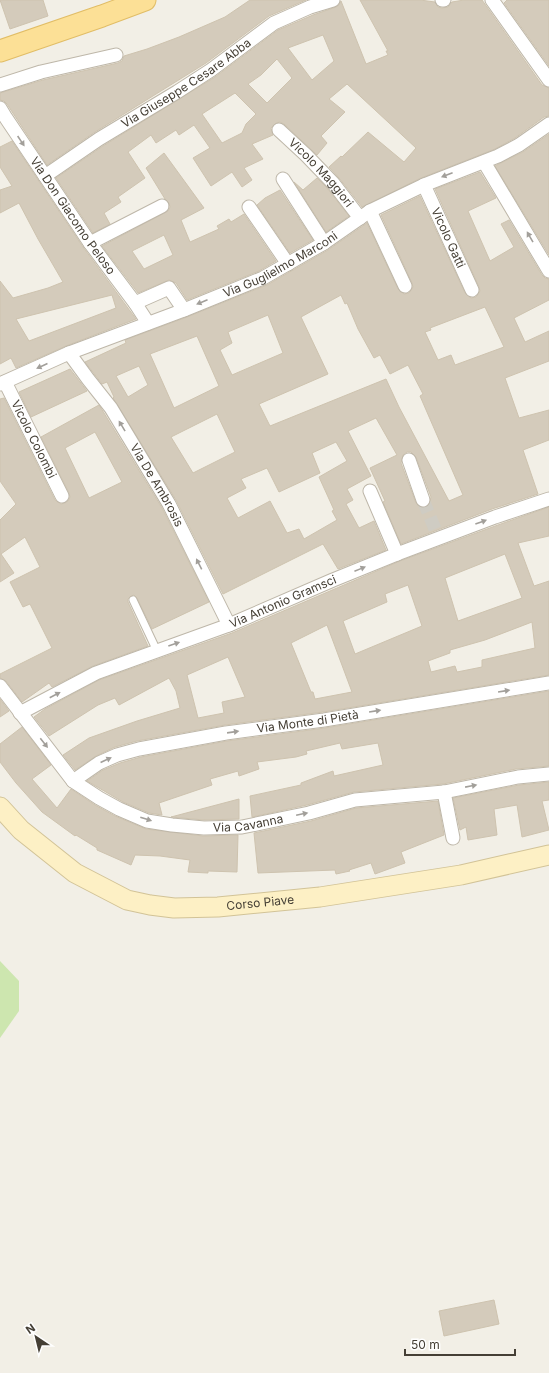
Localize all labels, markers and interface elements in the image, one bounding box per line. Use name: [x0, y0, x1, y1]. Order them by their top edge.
street label: Via Giuseppe Cesare Abba: [118, 35, 254, 131]
one-way arrow: [17, 135, 25, 146]
street label: Vicolo Maggiori: [286, 135, 357, 210]
street label: Via Don Giacomo Peloso: [27, 154, 119, 277]
one-way arrow: [441, 173, 453, 179]
street label: Vicolo Gatti: [428, 205, 469, 270]
street label: Via Guglielmo Marconi: [221, 228, 340, 300]
one-way arrow: [526, 231, 533, 243]
one-way arrow: [195, 300, 207, 306]
one-way arrow: [35, 363, 47, 369]
street label: Vicolo Colombi: [8, 397, 60, 481]
one-way arrow: [118, 420, 125, 432]
street label: Via De Ambrosis: [127, 441, 187, 529]
one-way arrow: [475, 519, 487, 525]
one-way arrow: [196, 558, 202, 569]
one-way arrow: [354, 566, 365, 572]
street label: Via Antonio Gramsci: [227, 571, 338, 631]
one-way arrow: [169, 641, 181, 647]
one-way arrow: [497, 688, 510, 694]
one-way arrow: [49, 691, 61, 698]
street label: Via Monte di Pietà: [256, 706, 360, 736]
one-way arrow: [369, 708, 381, 714]
one-way arrow: [227, 729, 239, 735]
one-way arrow: [40, 738, 49, 749]
one-way arrow: [100, 757, 112, 763]
one-way arrow: [465, 783, 477, 789]
street label: Via Cavanna: [213, 811, 284, 835]
one-way arrow: [296, 811, 308, 817]
one-way arrow: [140, 817, 152, 823]
street label: Corso Piave: [226, 892, 295, 913]
north arrow: [16, 1317, 56, 1357]
text: N: [23, 1321, 38, 1337]
scale bar: [405, 1331, 515, 1357]
text: 50 m: [411, 1337, 440, 1352]

